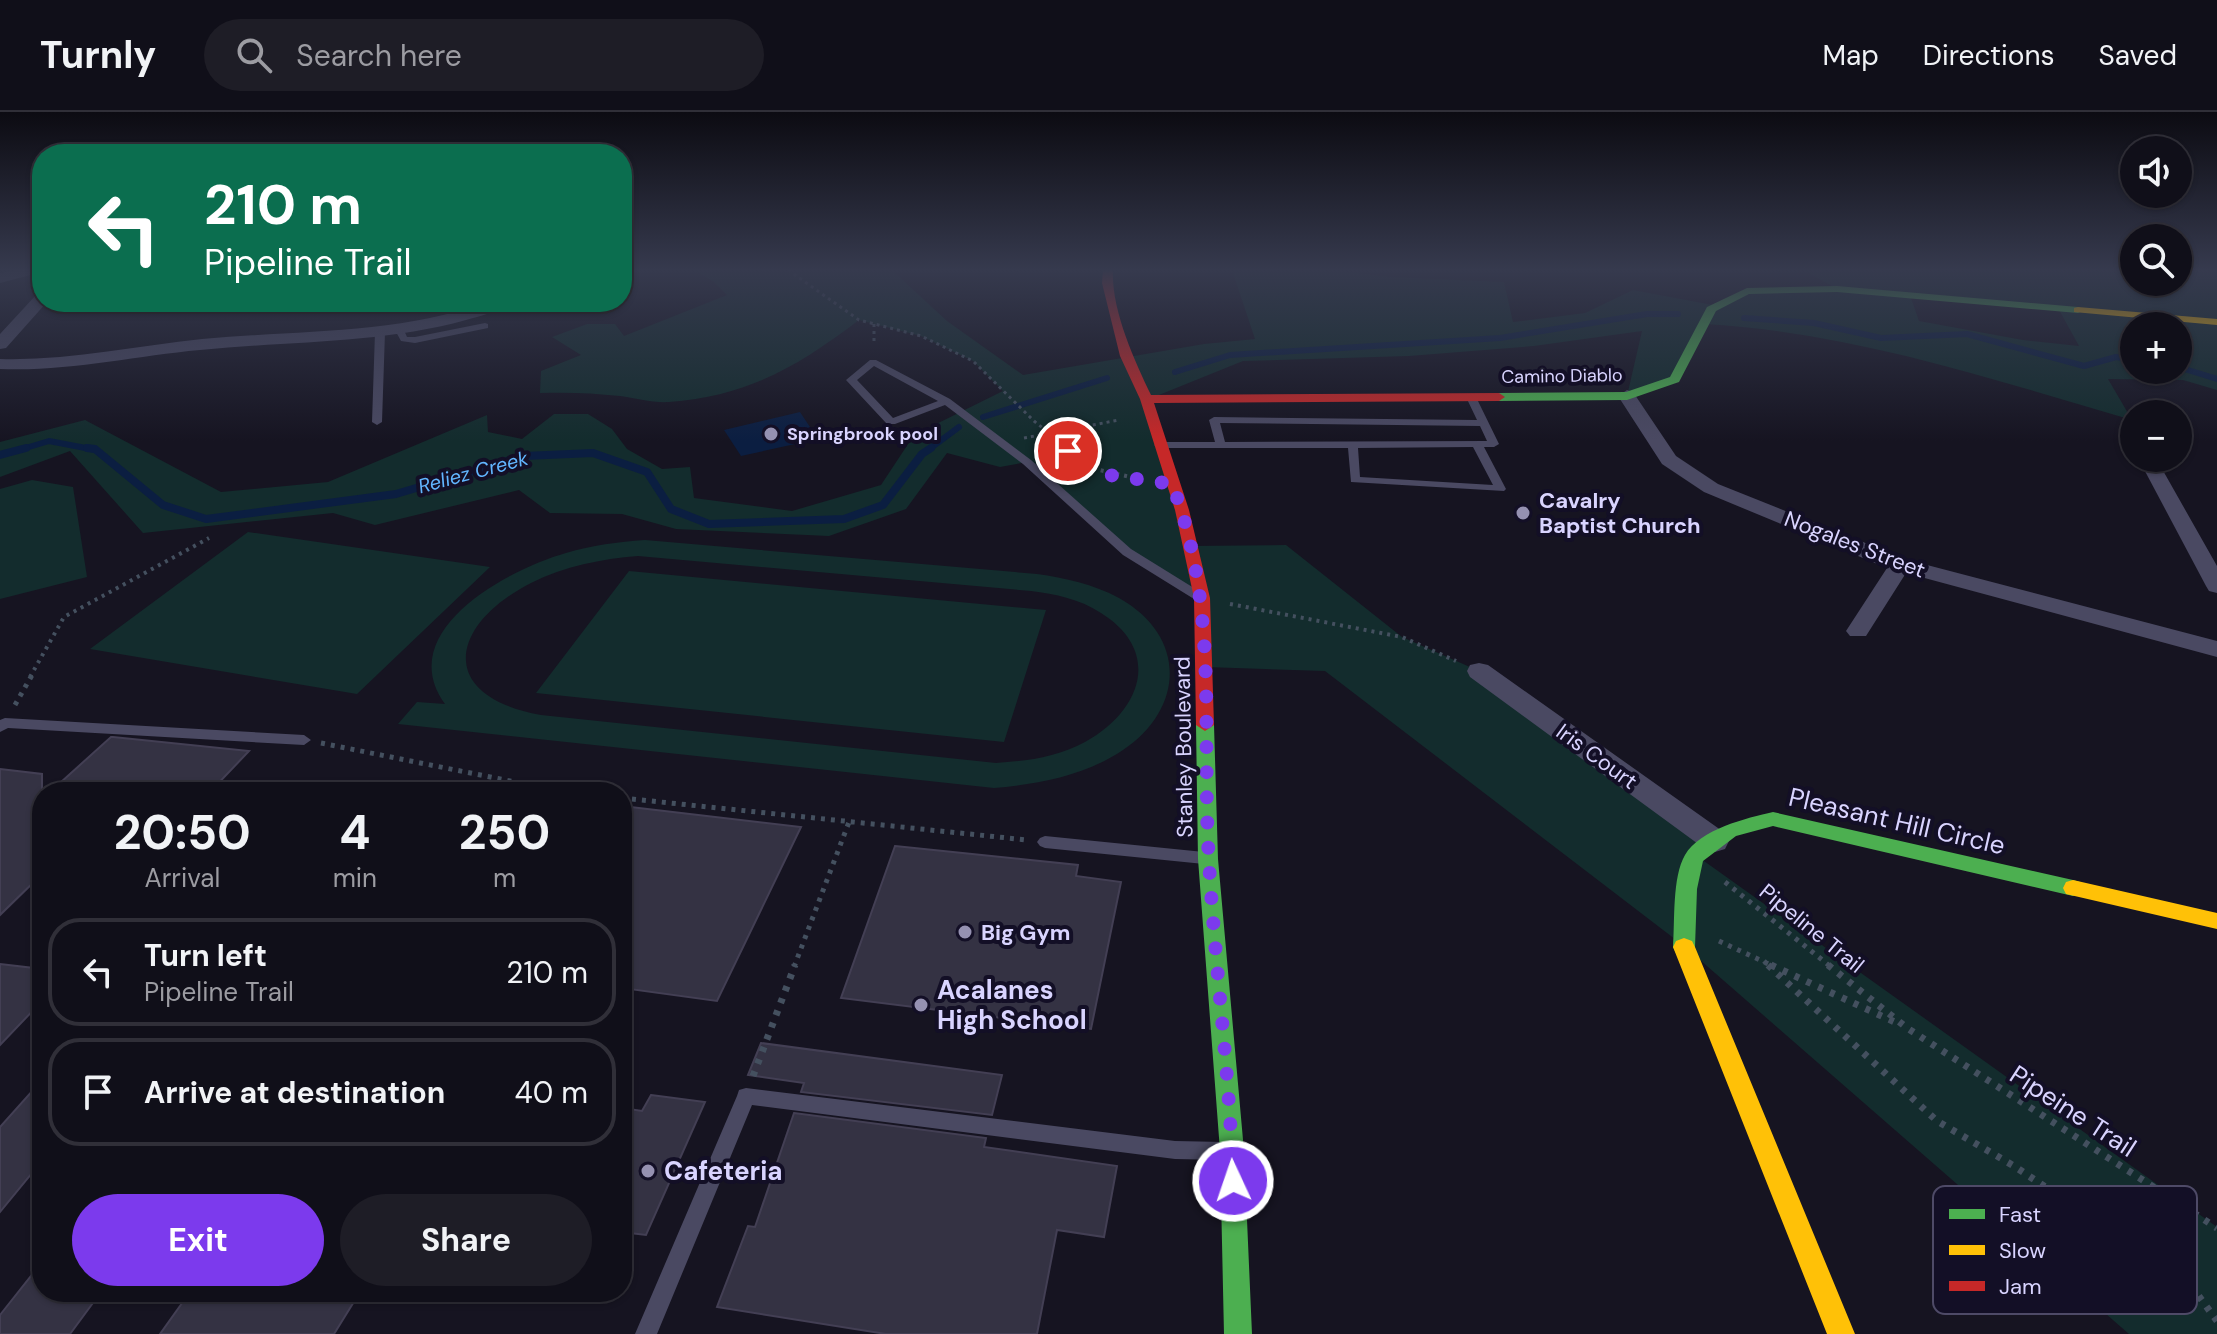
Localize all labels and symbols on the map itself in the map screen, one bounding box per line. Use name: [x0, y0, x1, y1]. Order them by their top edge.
street label: Camino Diablo: [1501, 363, 1623, 389]
pin: [1034, 417, 1102, 485]
place label: Springbrook pool: [787, 422, 938, 446]
marker: Springbrook pool: [762, 425, 780, 443]
water label: Reliez Creek: [415, 445, 532, 499]
place label: Cavalry Baptist Church: [1539, 486, 1701, 540]
marker: Cavalry Baptist Church: [1514, 504, 1532, 522]
street label: Nogales Street: [1780, 504, 1929, 585]
street label: Stanley Boulevard: [1167, 656, 1200, 838]
street label: Iris Court: [1550, 717, 1643, 796]
street label: Pleasant Hill Circle: [1786, 780, 2008, 862]
street label: Pipeline Trail: [1753, 877, 1870, 980]
place label: Big Gym: [981, 918, 1070, 947]
marker: Big Gym: [956, 923, 974, 941]
place label: Acalanes High School: [937, 973, 1087, 1037]
marker: Acalanes High School: [912, 996, 930, 1014]
street label: Pipeine Trail: [2003, 1057, 2143, 1165]
position arrow: [1191, 1139, 1275, 1223]
place label: Cafeteria: [664, 1154, 783, 1188]
marker: Cafeteria: [639, 1162, 657, 1180]
legend: [1933, 1186, 2197, 1314]
text: Fast: [1999, 1200, 2041, 1229]
text: Slow: [1999, 1236, 2046, 1265]
text: Jam: [1999, 1272, 2042, 1301]

